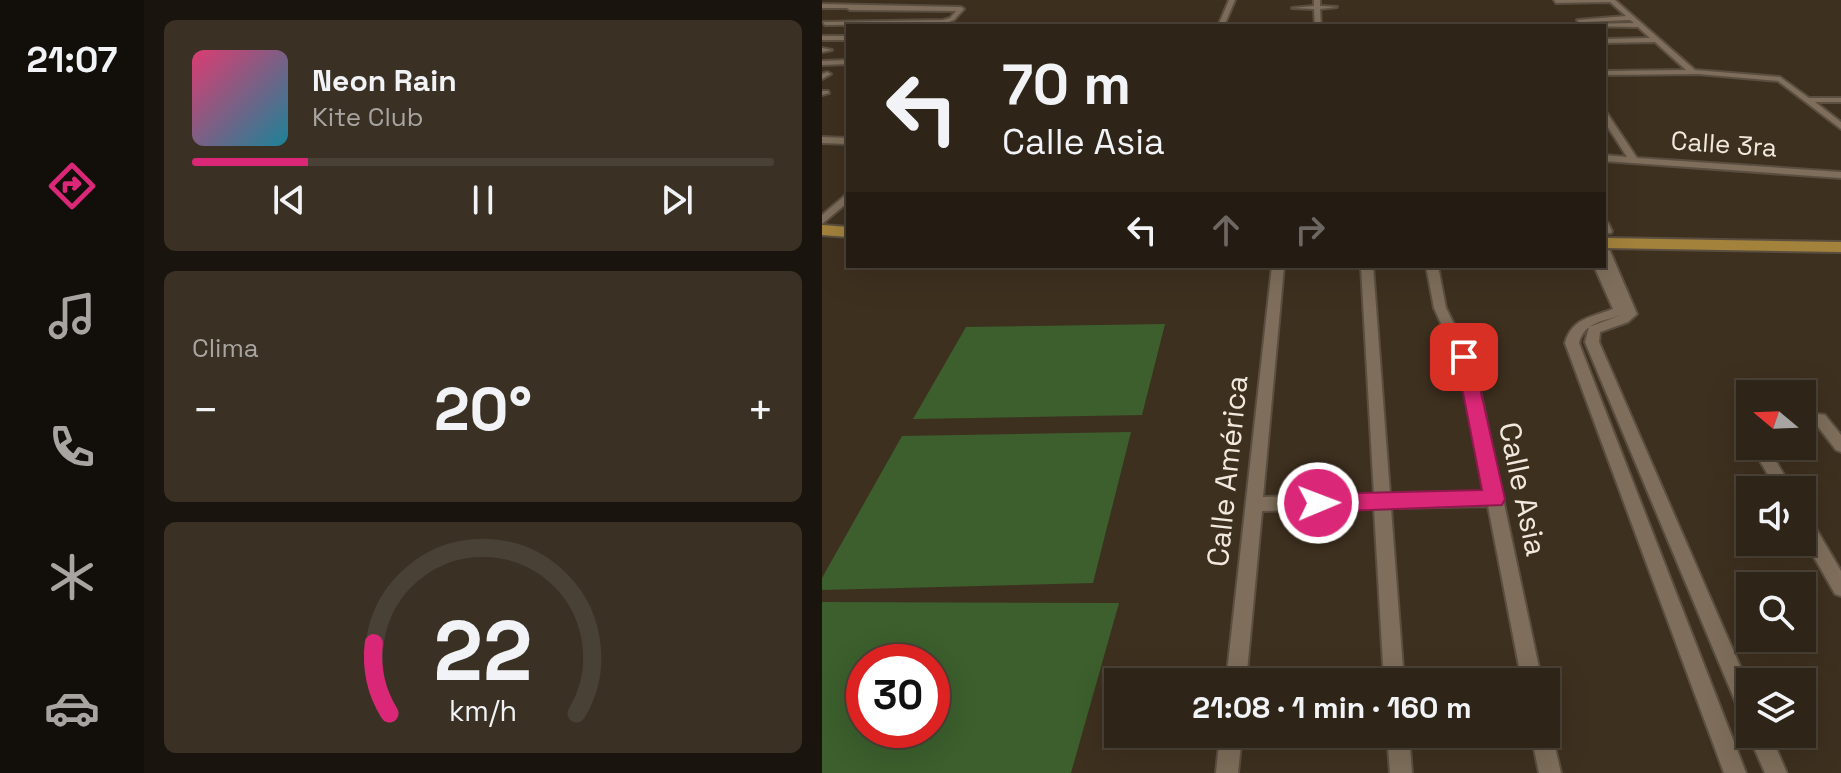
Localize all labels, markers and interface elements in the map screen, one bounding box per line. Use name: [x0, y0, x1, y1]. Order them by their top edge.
text: 21:07: [27, 37, 117, 83]
text: 70 m: [1002, 49, 1131, 120]
icon: left: [870, 56, 974, 160]
text: Neon Rain: [312, 61, 457, 100]
text: Kite Club: [312, 100, 424, 134]
text: Calle Asia: [1002, 119, 1165, 165]
street label: Calle 3ra: [1670, 123, 1778, 165]
icon: directions: [44, 158, 100, 214]
icon: previous: [267, 178, 311, 222]
icon: pause: [461, 178, 505, 222]
icon: next: [655, 178, 699, 222]
icon: left: [1120, 208, 1164, 252]
icon: ahead: [1204, 208, 1248, 252]
icon: right: [1288, 208, 1332, 252]
icon: music: [44, 288, 100, 344]
pin: [1430, 323, 1498, 391]
text: Clima: [192, 331, 259, 365]
icon: arrive: [1442, 335, 1486, 379]
text: 20°: [434, 371, 532, 448]
street label: Calle América: [1198, 373, 1256, 569]
north arrow: [1736, 380, 1816, 460]
map controls: [1736, 380, 1816, 748]
text: −: [192, 382, 219, 438]
text: +: [747, 382, 774, 438]
icon: phone: [44, 419, 100, 475]
street label: Calle Asia: [1490, 419, 1556, 559]
position arrow: [1276, 461, 1360, 545]
button: sound: [1736, 476, 1816, 556]
icon: climate: [44, 549, 100, 605]
button: search: [1736, 572, 1816, 652]
text: 22: [434, 597, 532, 703]
speed limit sign: 30: [846, 644, 950, 748]
button: layers: [1736, 668, 1816, 748]
icon: car: [44, 680, 100, 736]
text: 21:08 · 1 min · 160 m: [1192, 688, 1472, 727]
text: km/h: [449, 693, 517, 729]

